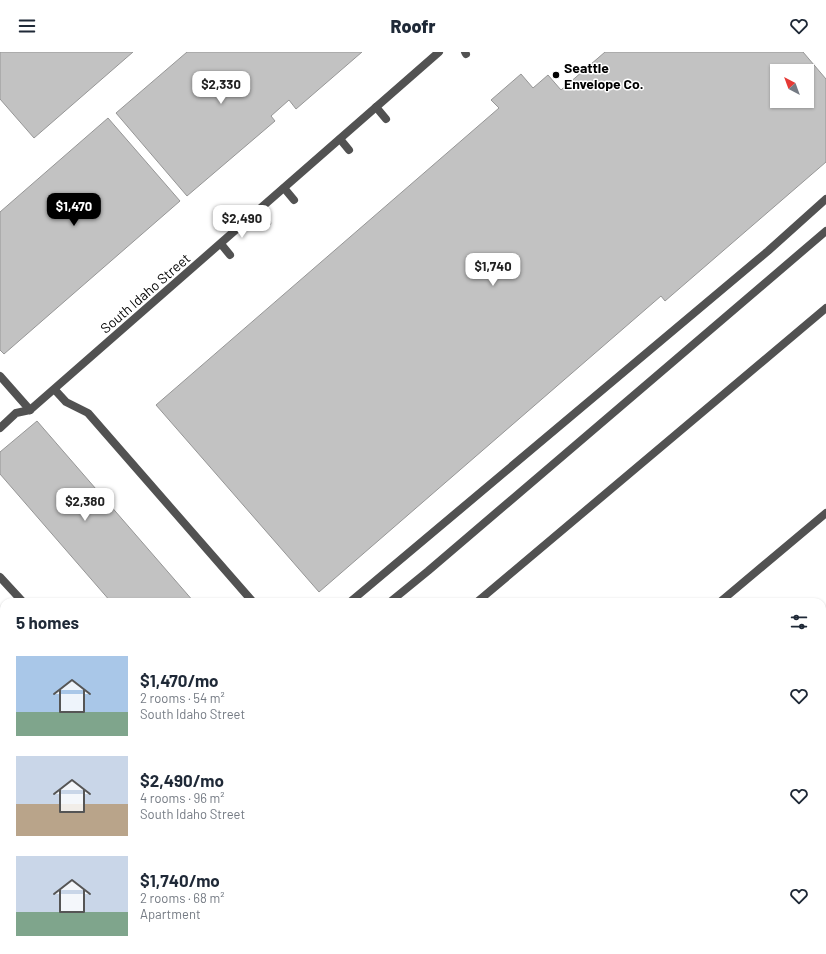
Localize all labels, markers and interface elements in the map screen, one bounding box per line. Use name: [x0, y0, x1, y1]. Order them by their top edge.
icon: menu: [16, 15, 38, 37]
text: Roofr: [391, 15, 435, 37]
icon: heart: [788, 15, 810, 37]
place label: Seattle Envelope Co.: [564, 59, 643, 92]
north arrow: [770, 64, 814, 108]
map controls: [770, 64, 814, 108]
marker: Seattle Envelope Co.: [551, 70, 561, 80]
pin: $2,330: [188, 71, 254, 105]
text: $2,330: [201, 76, 241, 92]
pin: $1,470: [41, 193, 107, 227]
text: $1,470: [56, 198, 92, 214]
pin: $2,490: [209, 205, 275, 239]
text: $2,490: [222, 210, 262, 226]
street label: South Idaho Street: [97, 249, 193, 337]
pin: $1,740: [460, 253, 526, 287]
text: $1,740: [474, 258, 512, 274]
pin: $2,380: [52, 488, 118, 522]
text: $2,380: [65, 493, 105, 509]
icon: filters: [788, 611, 810, 633]
text: 5 homes: [16, 612, 79, 632]
text: $1,470/mo: [140, 670, 219, 690]
icon: home: [48, 672, 96, 720]
icon: heart: [788, 685, 810, 707]
text: 2 rooms · 54 m²: [140, 690, 225, 706]
text: South Idaho Street: [140, 706, 245, 722]
text: $2,490/mo: [140, 770, 224, 790]
icon: home: [48, 772, 96, 820]
icon: heart: [788, 785, 810, 807]
text: 4 rooms · 96 m²: [140, 790, 225, 806]
text: South Idaho Street: [140, 806, 245, 822]
text: $1,740/mo: [140, 870, 220, 890]
icon: home: [48, 872, 96, 920]
icon: heart: [788, 885, 810, 907]
text: 2 rooms · 68 m²: [140, 890, 224, 906]
text: Apartment: [140, 906, 201, 922]

